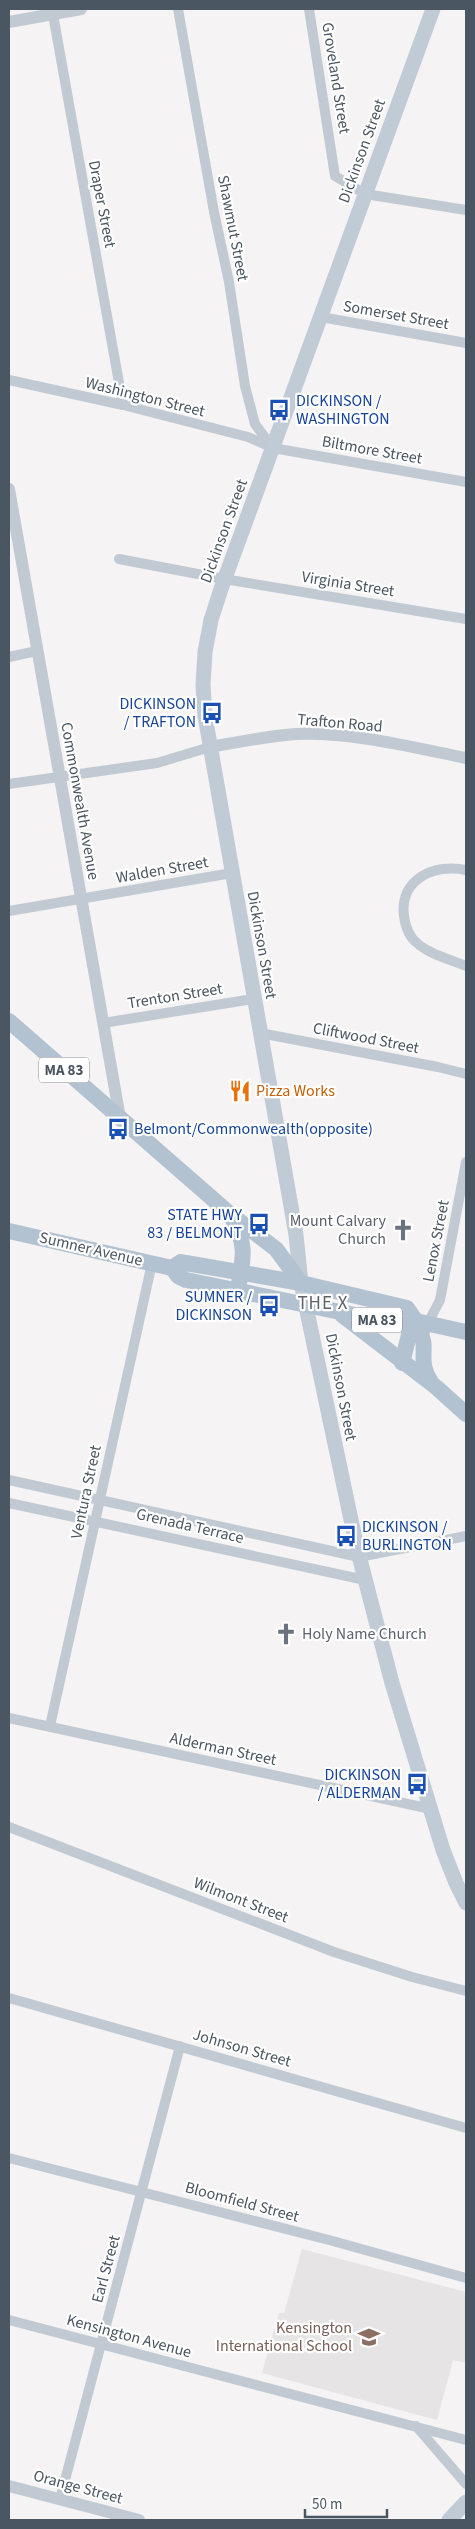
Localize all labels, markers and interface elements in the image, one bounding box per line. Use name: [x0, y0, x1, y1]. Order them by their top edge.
street label: Groveland Street: [316, 21, 356, 136]
street label: Dickinson Street: [333, 95, 391, 206]
street label: Draper Street: [83, 158, 121, 250]
street label: Shawmut Street: [212, 173, 254, 283]
street label: Somerset Street: [341, 295, 451, 335]
street label: Washington Street: [83, 372, 208, 423]
place label: DICKINSON / WASHINGTON: [296, 390, 390, 430]
bus stop icon: DICKINSON / WASHINGTON: [266, 397, 292, 423]
street label: Biltmore Street: [320, 430, 424, 470]
street label: Dickinson Street: [195, 475, 253, 586]
street label: Virginia Street: [300, 566, 397, 602]
place label: DICKINSON / TRAFTON: [119, 693, 196, 733]
bus stop icon: DICKINSON / TRAFTON: [199, 700, 225, 726]
street label: Trafton Road: [297, 708, 383, 738]
street label: Commonwealth Avenue: [55, 720, 105, 882]
street label: Walden Street: [114, 851, 210, 889]
street label: Dickinson Street: [242, 889, 282, 1001]
street label: Trenton Street: [126, 978, 225, 1014]
street label: Cliftwood Street: [311, 1017, 421, 1059]
road number: MA 83: [39, 1058, 89, 1082]
restaurant icon: Pizza Works: [227, 1078, 253, 1104]
place label: Pizza Works: [256, 1080, 335, 1102]
bus stop icon: Belmont/Commonwealth(opposite): [105, 1116, 131, 1142]
place label: Belmont/Commonwealth(opposite): [134, 1118, 373, 1140]
street label: Lenox Street: [417, 1198, 455, 1284]
place label: STATE HWY 83 / BELMONT: [147, 1204, 242, 1244]
place label: Mount Calvary Church: [290, 1210, 387, 1250]
bus stop icon: STATE HWY 83 / BELMONT: [246, 1211, 272, 1237]
church icon: Mount Calvary Church: [390, 1217, 416, 1243]
street label: Sumner Avenue: [37, 1226, 145, 1272]
place label: SUMNER / DICKINSON: [175, 1286, 252, 1326]
district label: THE X: [297, 1290, 349, 1317]
bus stop icon: SUMNER / DICKINSON: [256, 1293, 282, 1319]
road number: MA 83: [352, 1308, 402, 1332]
street label: Dickinson Street: [320, 1331, 362, 1443]
street label: Ventura Street: [65, 1443, 107, 1541]
street label: Grenada Terrace: [134, 1503, 246, 1549]
place label: DICKINSON / BURLINGTON: [362, 1516, 452, 1556]
bus stop icon: DICKINSON / BURLINGTON: [333, 1523, 359, 1549]
church icon: Holy Name Church: [273, 1621, 299, 1647]
place label: Holy Name Church: [302, 1623, 427, 1645]
street label: Alderman Street: [168, 1727, 279, 1771]
place label: DICKINSON / ALDERMAN: [318, 1764, 401, 1804]
bus stop icon: DICKINSON / ALDERMAN: [404, 1771, 430, 1797]
street label: Wilmont Street: [190, 1872, 292, 1928]
street label: Johnson Street: [190, 2023, 294, 2073]
street label: Bloomfield Street: [183, 2176, 302, 2228]
street label: Earl Street: [86, 2232, 126, 2305]
street label: Kensington Avenue: [64, 2309, 194, 2363]
place label: Kensington International School: [216, 2317, 352, 2357]
school or university icon: Kensington International School: [356, 2324, 382, 2350]
street label: Orange Street: [31, 2465, 126, 2510]
scale bar: [305, 2486, 388, 2518]
text: 50 m: [312, 2494, 342, 2515]

